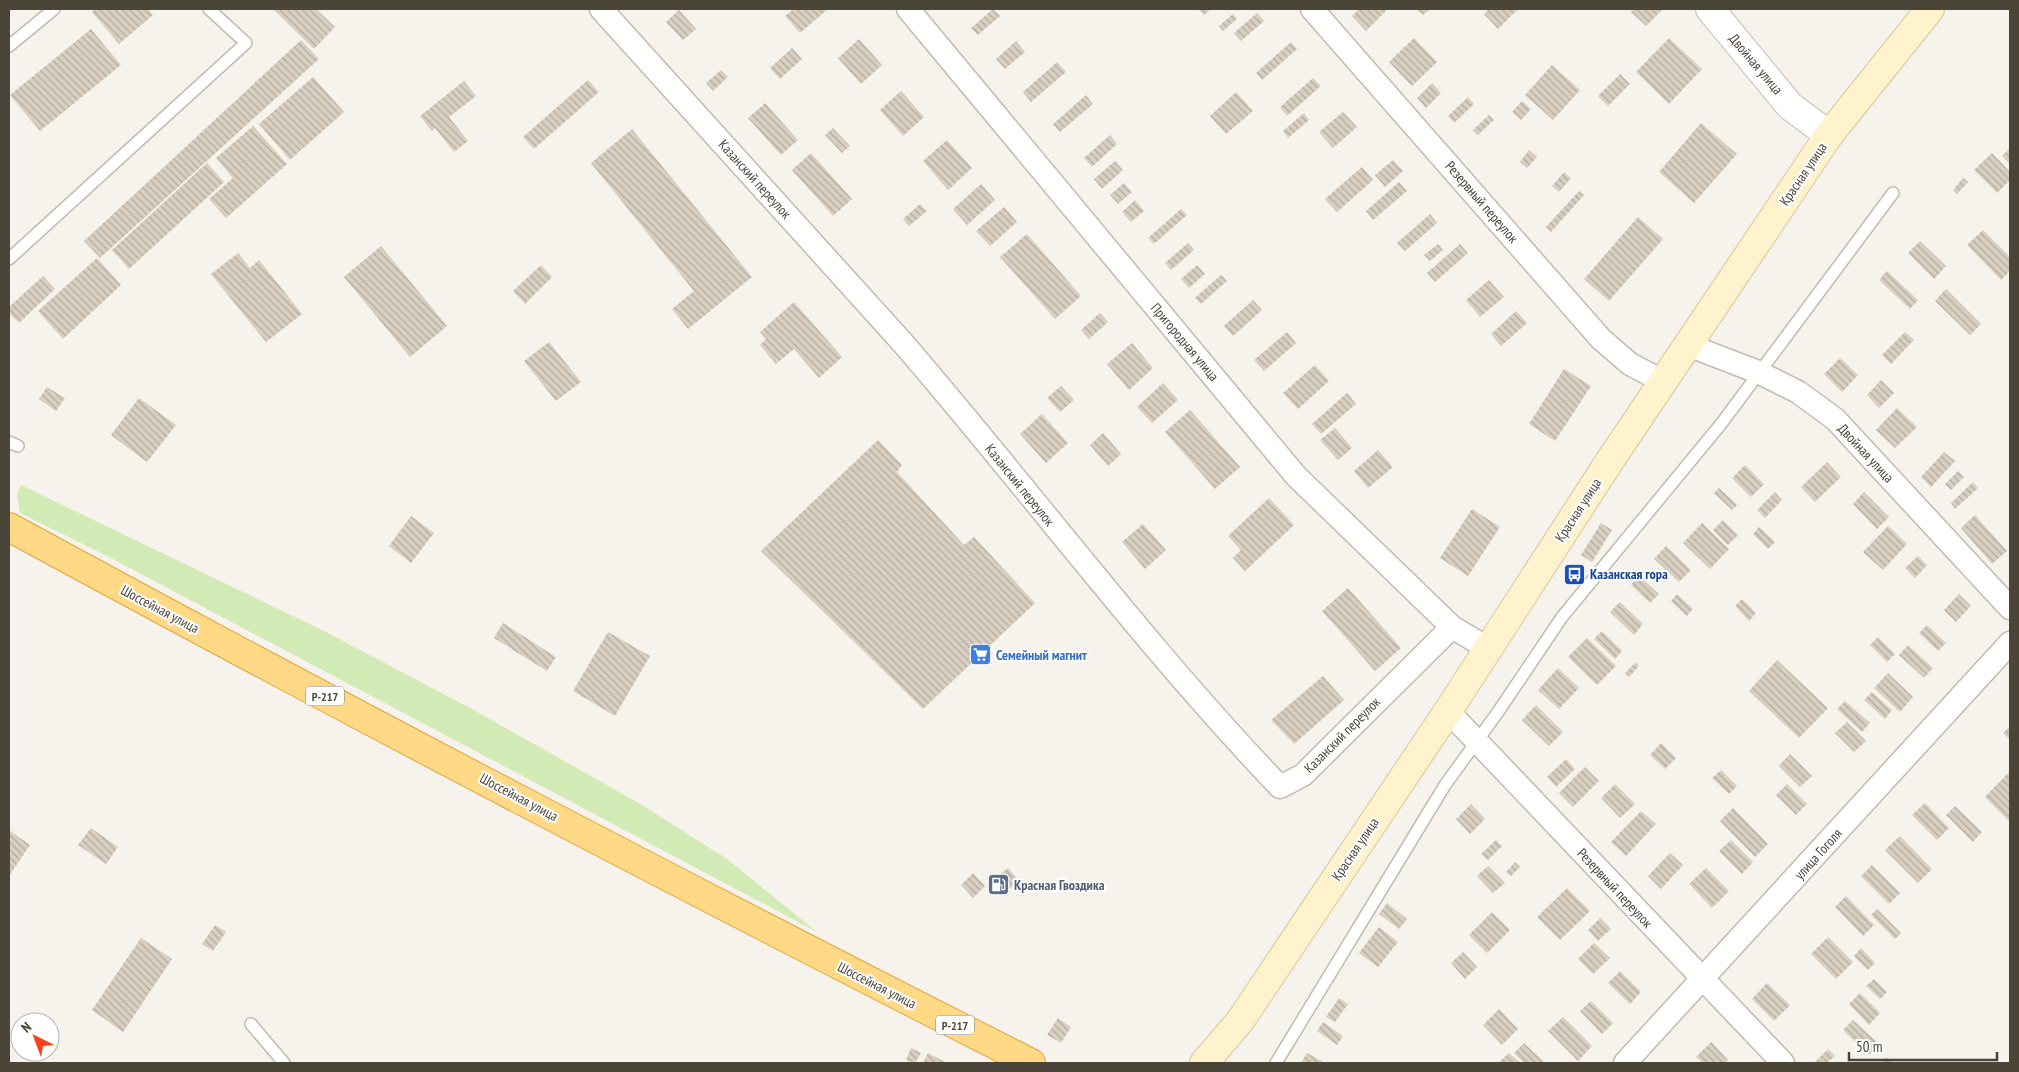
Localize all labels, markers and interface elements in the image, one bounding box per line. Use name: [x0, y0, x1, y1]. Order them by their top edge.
street label: Двойная улица: [1725, 30, 1787, 98]
street label: Казанский переулок: [715, 136, 796, 223]
street label: Красная улица: [1775, 139, 1831, 209]
street label: Резервный переулок: [1442, 157, 1523, 247]
street label: Пригородная улица: [1147, 299, 1223, 385]
street label: Двойная улица: [1834, 420, 1898, 486]
street label: Казанский переулок: [981, 440, 1059, 530]
street label: Красная улица: [1551, 475, 1605, 545]
bus stop icon: Казанская гора: [1562, 562, 1586, 586]
place label: Казанская гора: [1590, 565, 1668, 583]
street label: Шоссейная улица: [118, 581, 202, 637]
supermarket icon: Семейный магнит: [968, 643, 992, 667]
place label: Семейный магнит: [996, 646, 1087, 664]
road number: Р-217: [306, 686, 344, 706]
street label: Казанский переулок: [1300, 693, 1384, 777]
street label: Шоссейная улица: [477, 769, 561, 825]
street label: Красная улица: [1327, 814, 1383, 884]
street label: улица Гоголя: [1790, 825, 1846, 883]
street label: Резервный переулок: [1573, 844, 1657, 932]
fuel station icon: Красная Гвоздика: [986, 873, 1010, 897]
place label: Красная Гвоздика: [1014, 876, 1105, 894]
street label: Шоссейная улица: [835, 957, 919, 1013]
north arrow: [10, 1012, 60, 1062]
road number: Р-217: [936, 1016, 974, 1034]
text: N: [17, 1018, 35, 1037]
scale bar: [1849, 1030, 1996, 1062]
text: 50 m: [1856, 1037, 1882, 1056]

